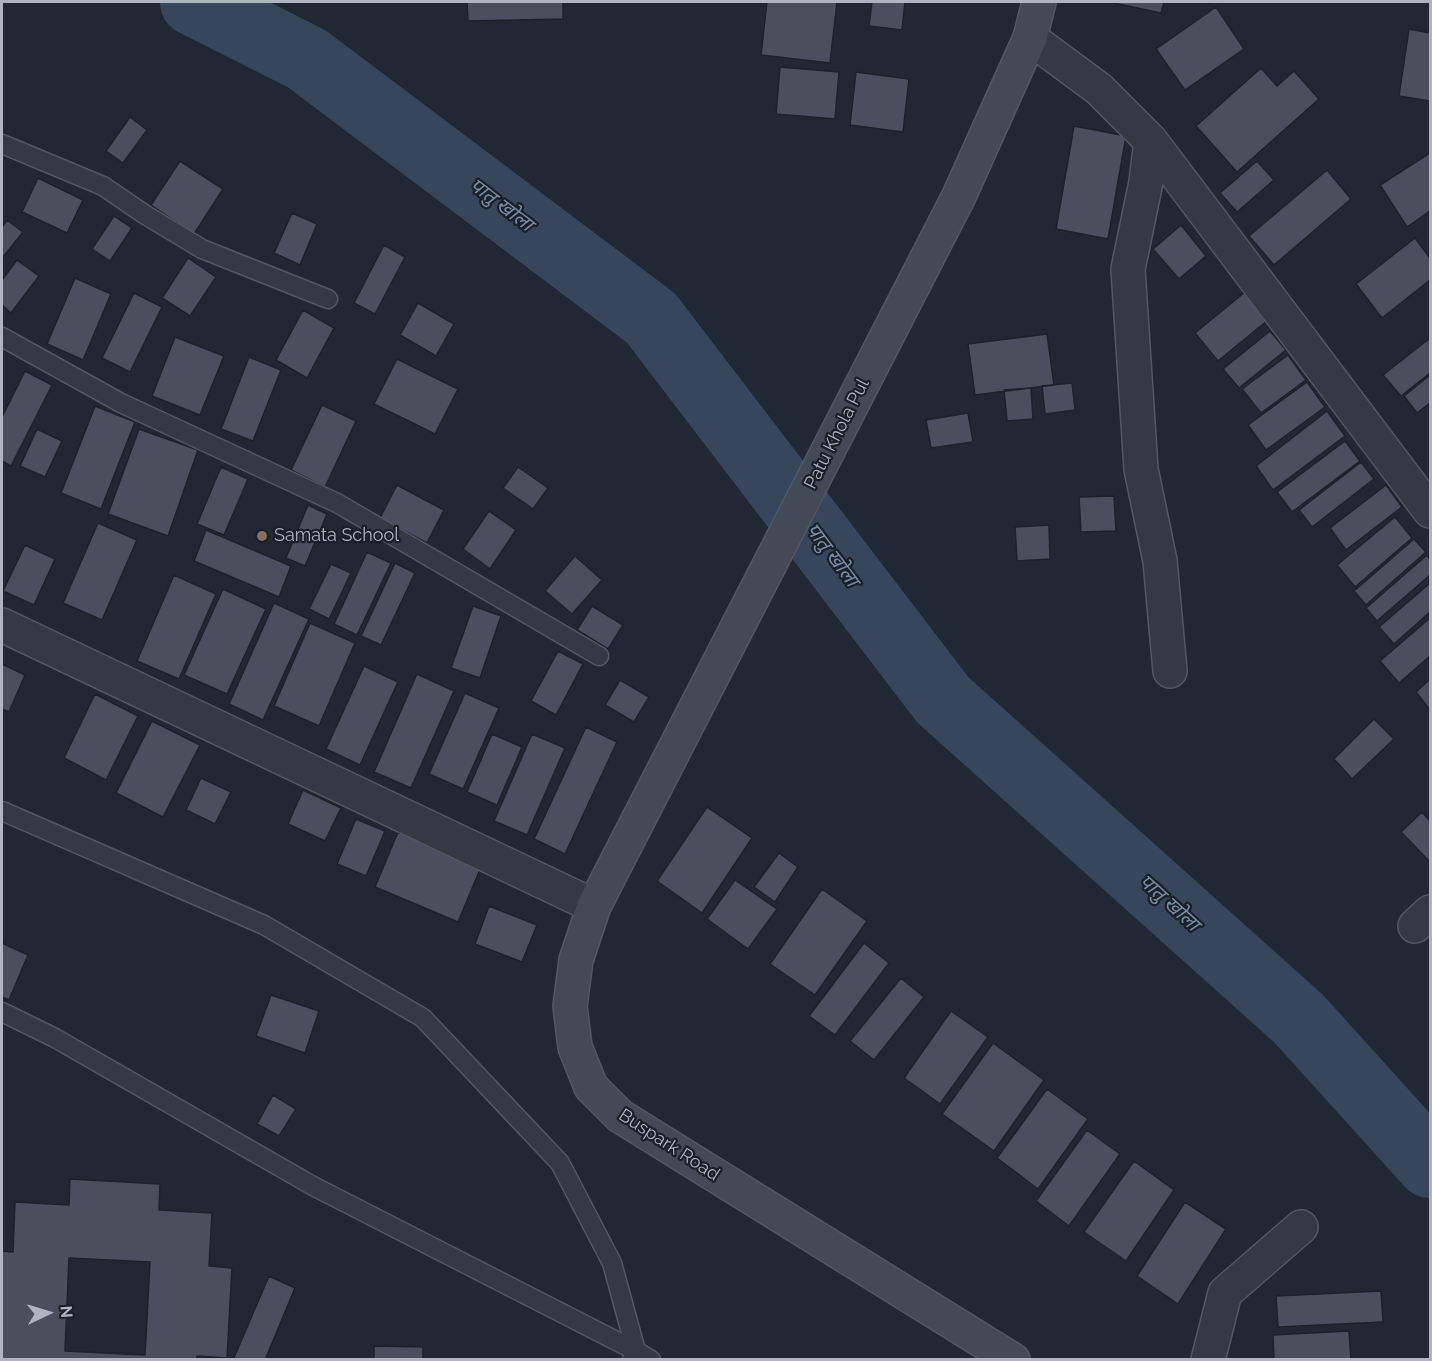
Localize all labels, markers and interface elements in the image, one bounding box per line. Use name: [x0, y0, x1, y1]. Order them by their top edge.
water label: पातु खोला: [465, 173, 537, 237]
street label: Patu Khola Pul: [800, 375, 874, 493]
water label: पातु खोला: [800, 519, 864, 591]
place label: Samata School: [274, 525, 399, 547]
marker: Samata School: [255, 529, 269, 543]
water label: पातु खोला: [1134, 870, 1204, 936]
street label: Buspark Road: [615, 1104, 723, 1186]
north arrow: [18, 1283, 78, 1343]
text: N: [57, 1305, 76, 1318]

